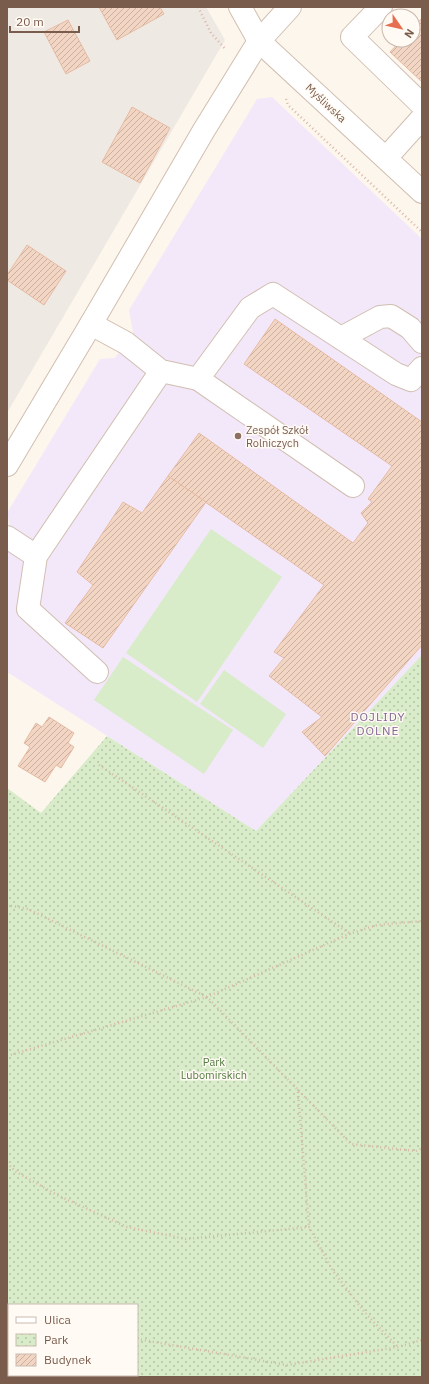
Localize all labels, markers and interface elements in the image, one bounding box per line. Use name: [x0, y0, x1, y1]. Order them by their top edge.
scale bar: [10, 8, 79, 34]
north arrow: [381, 8, 421, 48]
text: 20 m: [16, 14, 44, 29]
text: N: [401, 26, 417, 41]
street label: Myśliwska: [303, 81, 349, 126]
place label: Zespół Szkół Rolniczych: [246, 423, 308, 450]
marker: Zespół Szkół Rolniczych: [233, 431, 243, 441]
district label: DOJLIDY DOLNE: [350, 709, 406, 738]
park label: Park Lubomirskich: [181, 1055, 247, 1082]
legend: [8, 1304, 138, 1376]
text: Ulica: [44, 1312, 71, 1327]
text: Park: [44, 1332, 69, 1347]
text: Budynek: [44, 1352, 92, 1367]

